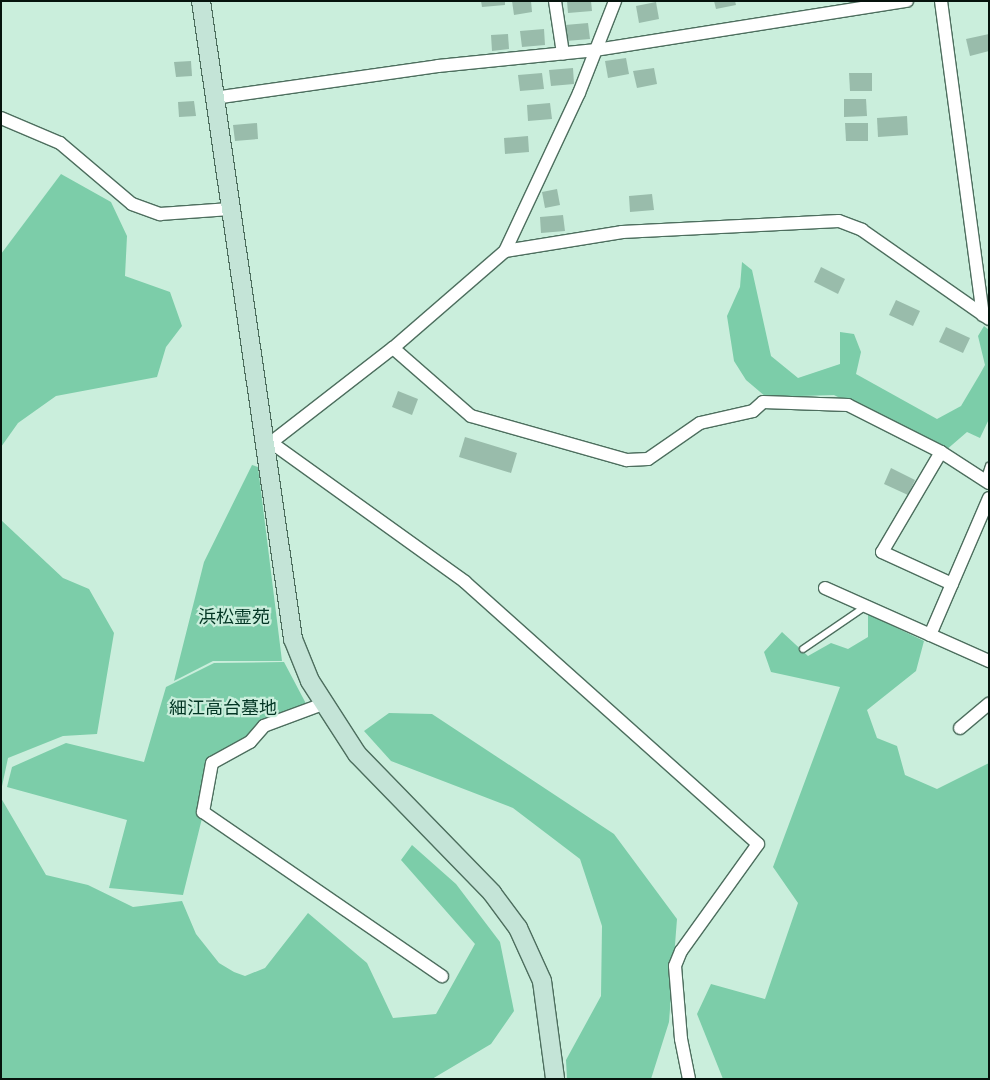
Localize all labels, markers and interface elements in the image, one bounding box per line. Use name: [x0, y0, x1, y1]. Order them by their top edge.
park label: 浜松霊苑: [198, 606, 270, 628]
park label: 細江高台墓地: [169, 697, 277, 719]

